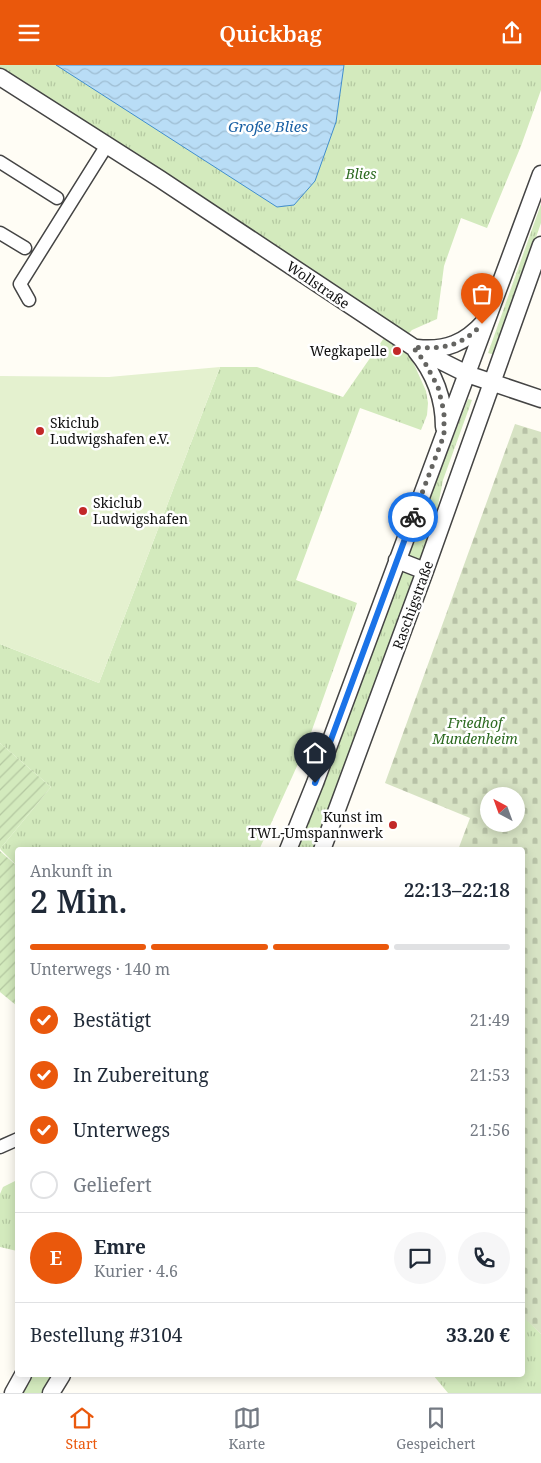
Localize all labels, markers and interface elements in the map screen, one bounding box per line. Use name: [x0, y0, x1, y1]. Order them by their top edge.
text: Quickbag: [219, 18, 322, 48]
icon: menu: [15, 19, 43, 47]
icon: share: [498, 19, 526, 47]
water label: Große Blies: [228, 116, 308, 136]
park label: Blies: [344, 164, 377, 183]
street label: Wollstraße: [283, 256, 354, 313]
pin: [461, 273, 503, 324]
icon: bag: [468, 280, 496, 308]
place label: Wegkapelle: [310, 341, 387, 360]
marker: Wegkapelle: [391, 345, 403, 357]
place label: Skiclub Ludwigshafen e.V.: [50, 413, 170, 448]
marker: Skiclub Ludwigshafen e.V.: [34, 425, 46, 437]
courier: [388, 492, 438, 542]
place label: Skiclub Ludwigshafen: [93, 493, 188, 528]
icon: bike: [399, 503, 427, 531]
marker: Skiclub Ludwigshafen: [77, 505, 89, 517]
street label: Raschigstraße: [388, 558, 437, 652]
park label: Friedhof Mundenheim: [431, 713, 518, 748]
pin: [294, 732, 336, 783]
icon: home: [301, 739, 329, 767]
north arrow: [480, 787, 525, 833]
map controls: [480, 787, 525, 832]
place label: Kunst im TWL-Umspannwerk: [248, 807, 384, 842]
marker: Kunst im TWL-Umspannwerk: [387, 819, 399, 831]
text: Ankunft in: [30, 860, 113, 882]
text: 22:13–22:18: [404, 877, 510, 903]
text: 2 Min.: [30, 879, 127, 922]
text: Unterwegs · 140 m: [30, 958, 170, 980]
icon: check: [30, 1006, 58, 1034]
text: Bestätigt: [73, 1007, 151, 1033]
text: 21:49: [470, 1009, 510, 1031]
icon: check: [30, 1061, 58, 1089]
text: In Zubereitung: [73, 1062, 209, 1088]
text: 21:53: [470, 1064, 510, 1086]
icon: check: [30, 1116, 58, 1144]
text: Unterwegs: [73, 1117, 170, 1143]
text: 21:56: [470, 1119, 510, 1141]
text: Geliefert: [73, 1172, 152, 1198]
button: chat: [394, 1232, 446, 1284]
button: phone: [458, 1232, 510, 1284]
text: Emre: [94, 1234, 146, 1260]
text: E: [50, 1245, 62, 1271]
text: Kurier · 4.6: [94, 1260, 178, 1282]
text: Bestellung #3104: [30, 1322, 182, 1348]
text: 33.20 €: [446, 1322, 510, 1348]
tab: Start: [66, 1404, 97, 1453]
tab: Karte: [229, 1404, 265, 1453]
tab: Gespeichert: [396, 1404, 475, 1453]

